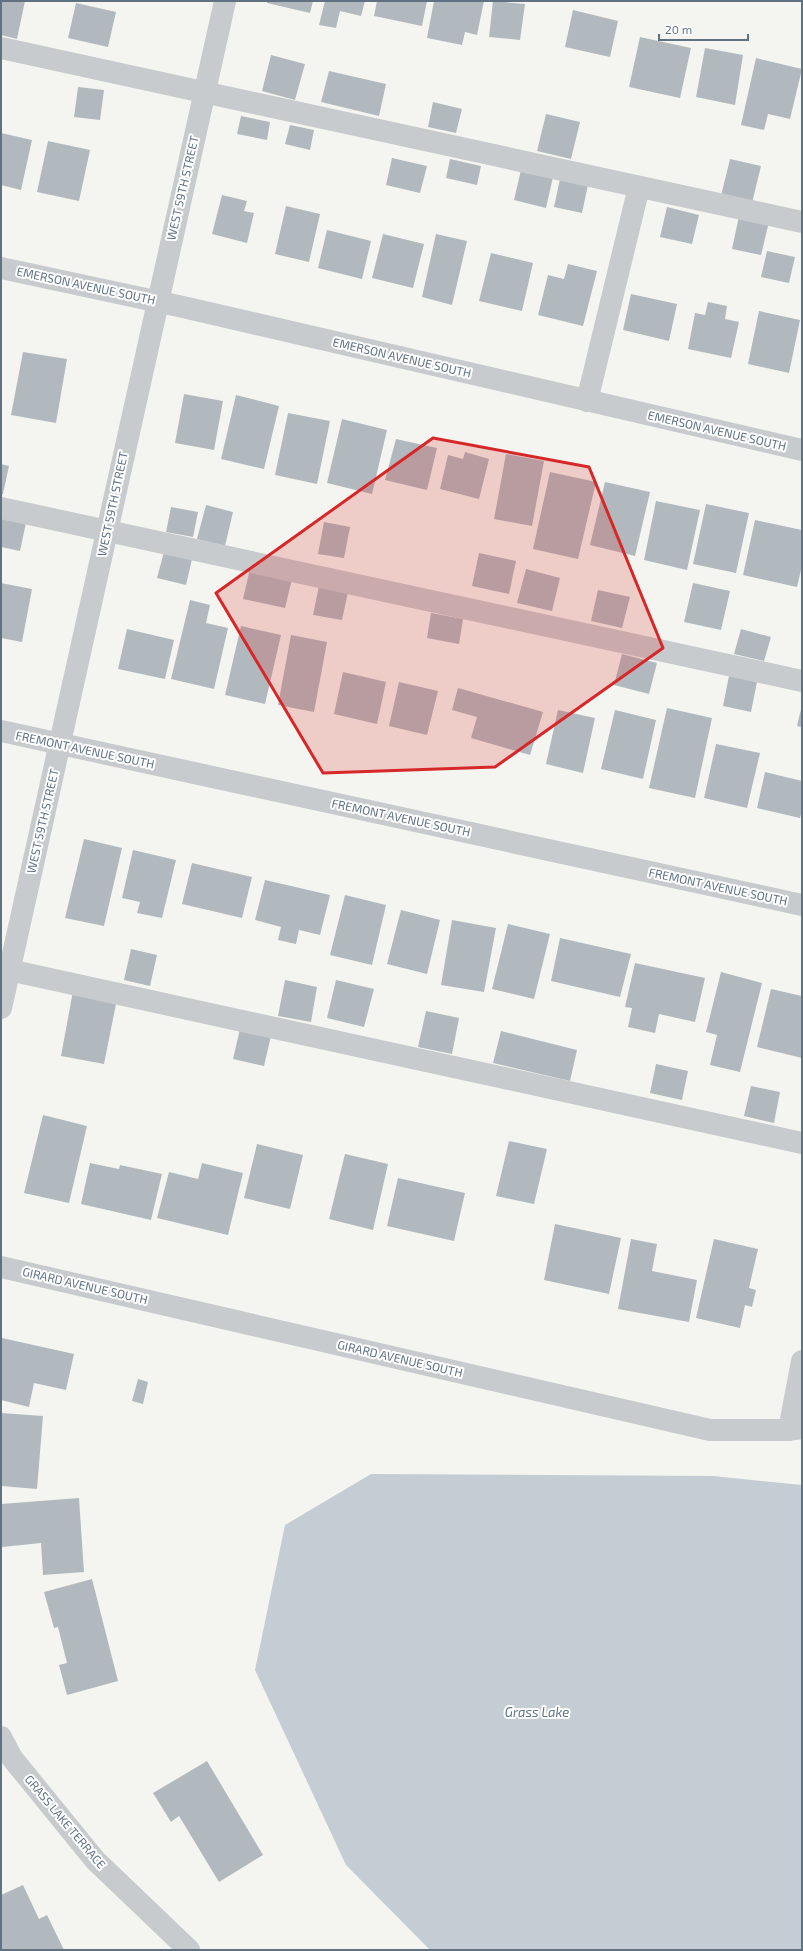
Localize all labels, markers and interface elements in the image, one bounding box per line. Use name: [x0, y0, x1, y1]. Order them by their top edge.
scale bar: [659, 16, 748, 42]
text: 20 m: [665, 22, 692, 36]
street label: WEST 59TH STREET: [163, 134, 201, 241]
street label: EMERSON AVENUE SOUTH: [15, 263, 157, 307]
street label: EMERSON AVENUE SOUTH: [332, 334, 473, 380]
street label: EMERSON AVENUE SOUTH: [647, 407, 788, 453]
street label: WEST 59TH STREET: [94, 450, 130, 557]
street label: FREMONT AVENUE SOUTH: [15, 727, 156, 771]
street label: WEST 59TH STREET: [23, 767, 61, 874]
street label: FREMONT AVENUE SOUTH: [331, 795, 472, 839]
street label: FREMONT AVENUE SOUTH: [648, 864, 789, 908]
street label: GIRARD AVENUE SOUTH: [21, 1264, 149, 1306]
street label: GIRARD AVENUE SOUTH: [336, 1337, 464, 1379]
water label: Grass Lake: [505, 1704, 569, 1720]
street label: GRASS LAKE TERRACE: [23, 1772, 109, 1871]

